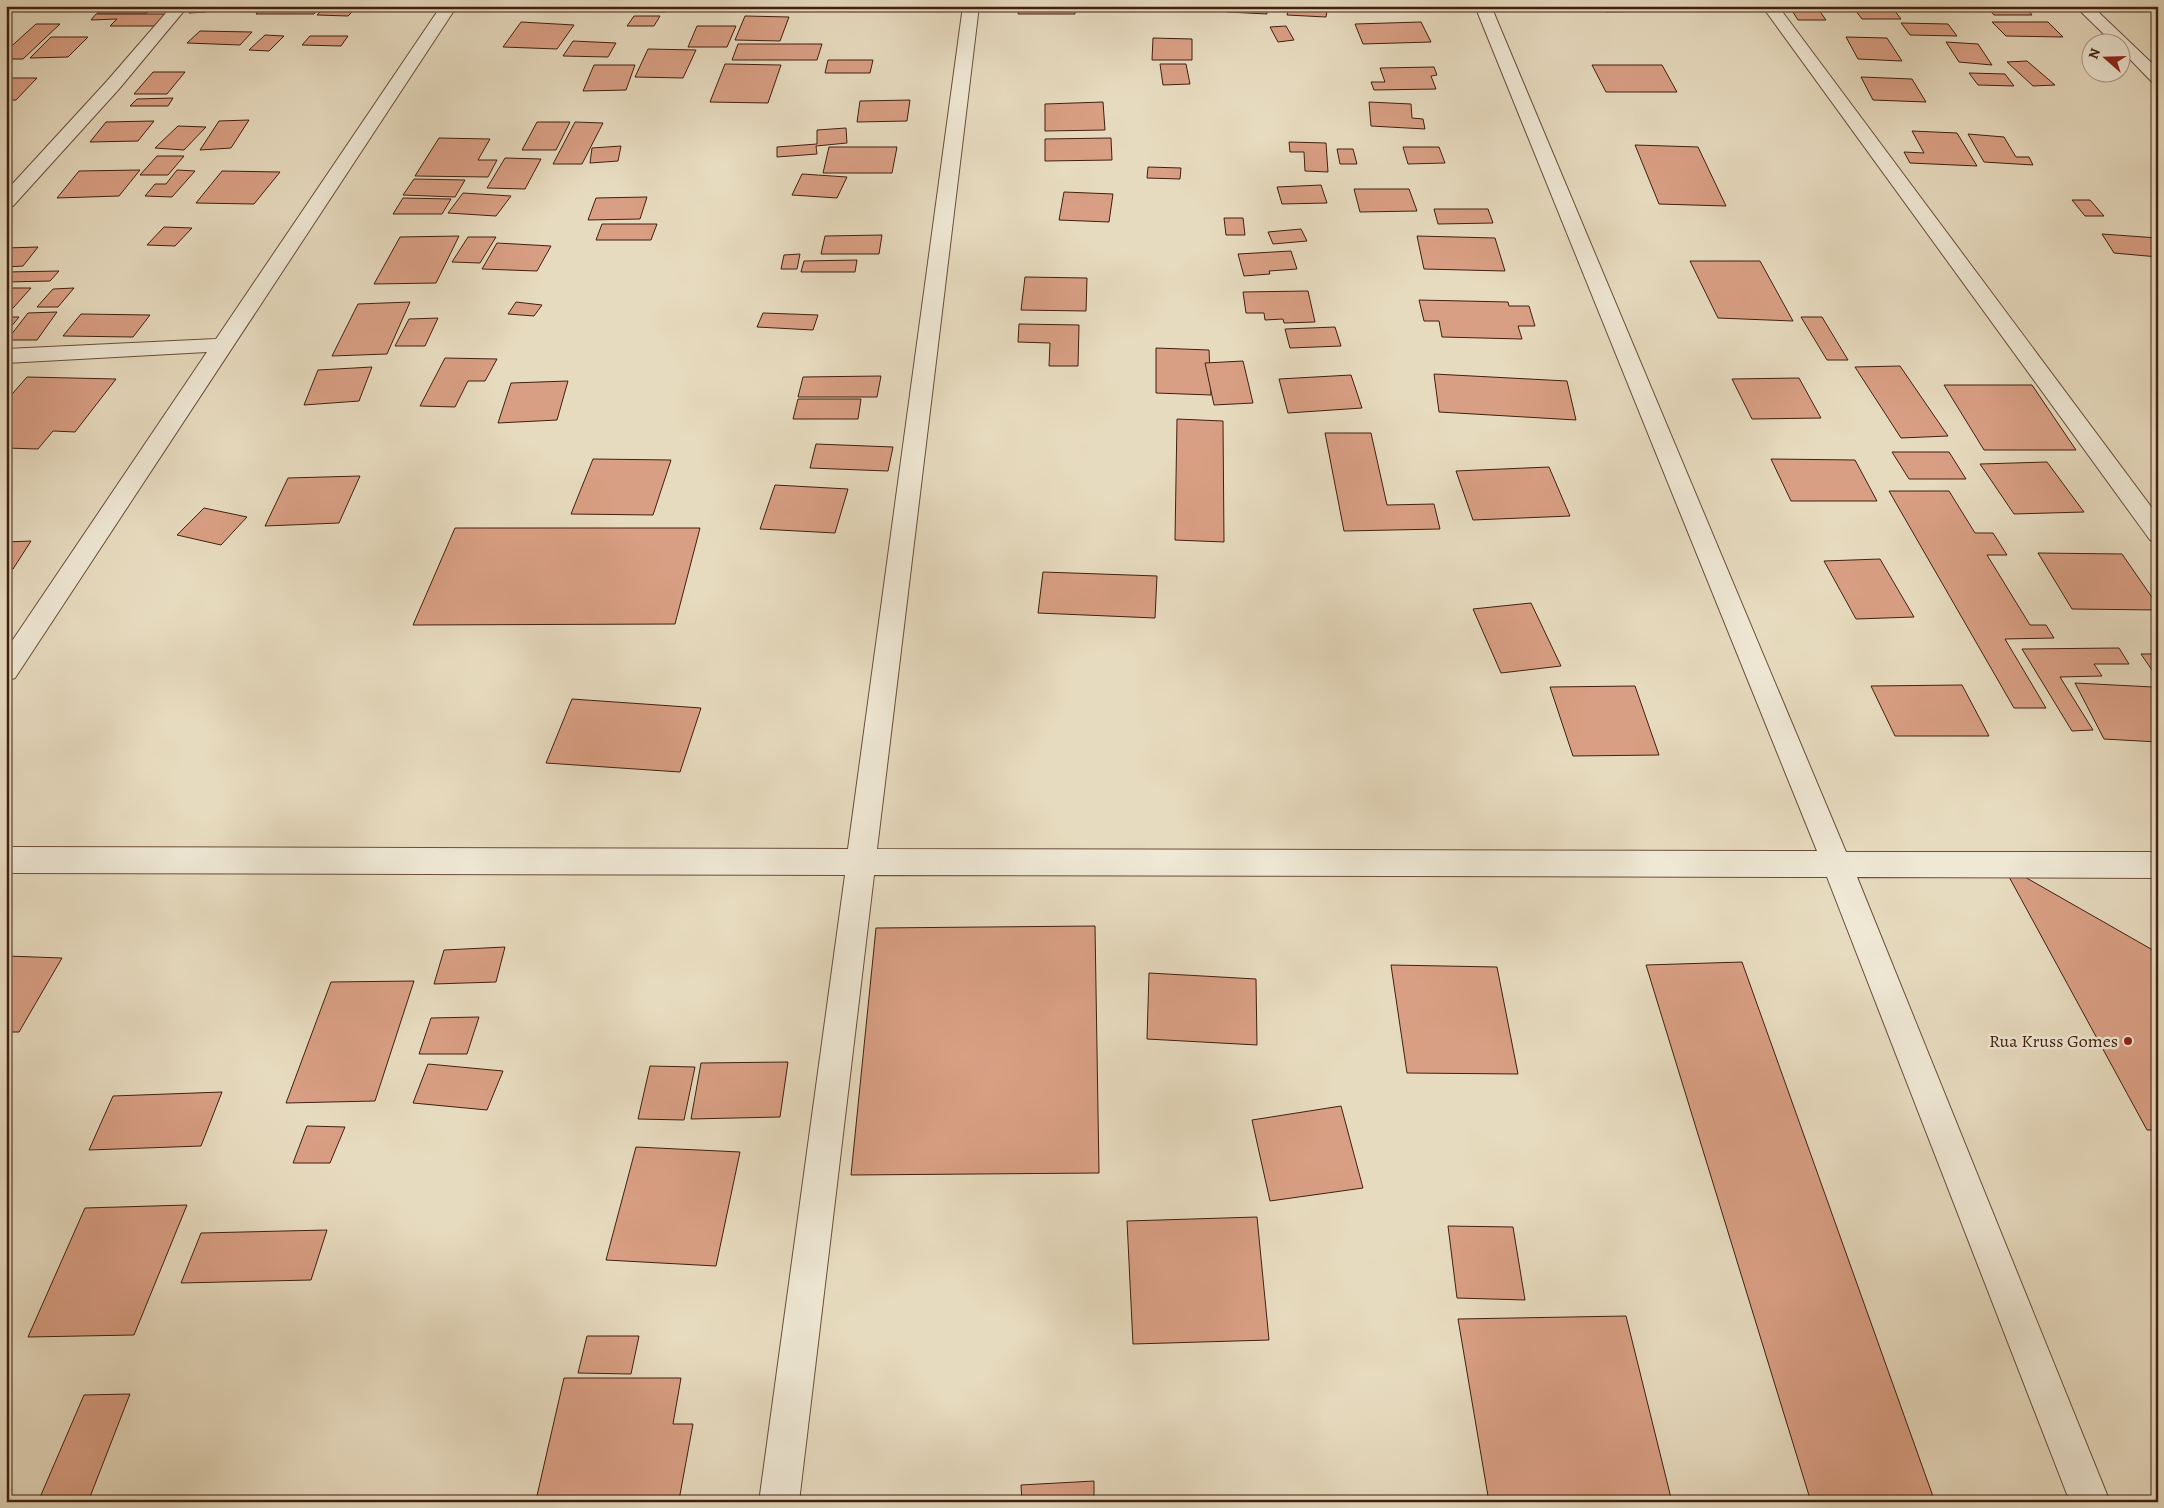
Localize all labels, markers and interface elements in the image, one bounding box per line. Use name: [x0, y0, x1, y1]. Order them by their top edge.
north arrow: [2082, 32, 2132, 82]
text: N: [2084, 46, 2105, 62]
place label: Rua Kruss Gomes: [1989, 1029, 2118, 1053]
marker: Rua Kruss Gomes: [2122, 1035, 2134, 1047]

